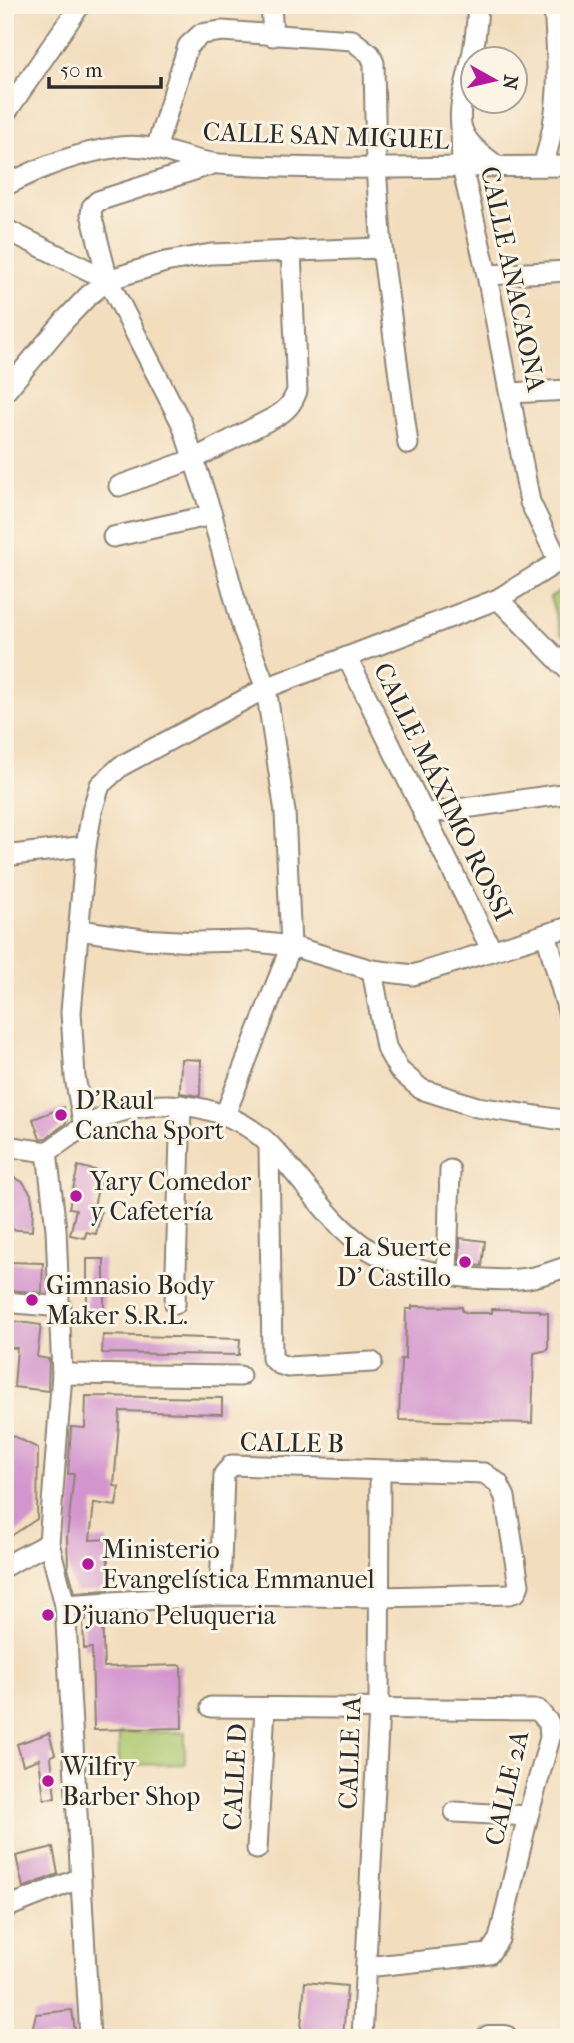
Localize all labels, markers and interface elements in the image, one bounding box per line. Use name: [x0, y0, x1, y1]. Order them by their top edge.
scale bar: [49, 46, 161, 90]
north arrow: [458, 46, 528, 116]
text: 50 m: [60, 58, 103, 82]
text: N: [498, 74, 522, 91]
street label: CALLE SAN MIGUEL: [202, 116, 450, 156]
street label: CALLE ANACAONA: [474, 164, 552, 396]
street label: CALLE MÁXIMO ROSSI: [367, 657, 520, 926]
place label: D'Raul Cancha Sport: [75, 1085, 225, 1146]
marker: D'Raul Cancha Sport: [53, 1107, 69, 1123]
place label: Yary Comedor y Cafetería: [89, 1166, 251, 1227]
marker: Yary Comedor y Cafetería: [68, 1188, 84, 1204]
place label: La Suerte D' Castillo: [337, 1232, 451, 1293]
marker: La Suerte D' Castillo: [457, 1254, 473, 1270]
place label: Gimnasio Body Maker S.R.L.: [46, 1270, 216, 1331]
marker: Gimnasio Body Maker S.R.L.: [24, 1292, 40, 1308]
street label: CALLE B: [240, 1427, 344, 1459]
place label: Ministerio Evangelística Emmanuel: [102, 1534, 375, 1595]
marker: Ministerio Evangelística Emmanuel: [80, 1556, 96, 1572]
place label: D'juano Peluqueria: [62, 1600, 277, 1631]
marker: D'juano Peluqueria: [40, 1607, 56, 1623]
street label: CALLE 1A: [333, 1695, 368, 1810]
street label: CALLE D: [217, 1723, 253, 1831]
street label: CALLE 2A: [479, 1726, 536, 1849]
place label: Wilfry Barber Shop: [61, 1751, 200, 1812]
marker: Wilfry Barber Shop: [40, 1773, 56, 1789]

